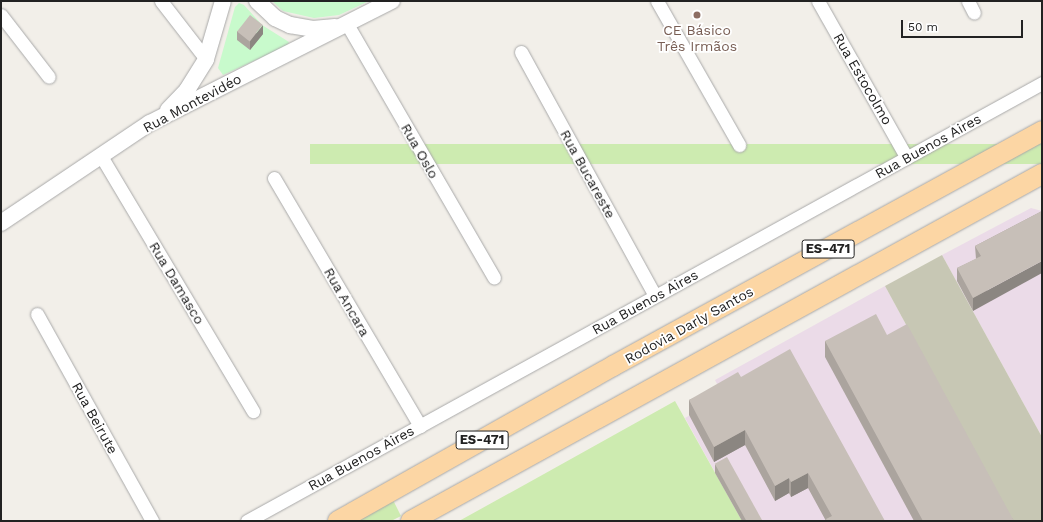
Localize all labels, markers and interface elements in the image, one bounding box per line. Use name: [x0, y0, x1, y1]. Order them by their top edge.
marker: CE Básico Três Irmãos: [692, 10, 702, 20]
scale bar: [903, 12, 1025, 38]
text: 50 m: [908, 20, 938, 34]
place label: CE Básico Três Irmãos: [657, 22, 737, 54]
street label: Rua Estocolmo: [830, 30, 896, 128]
street label: Rua Montevidéo: [140, 70, 244, 136]
street label: Rua Buenos Aires: [872, 110, 984, 182]
street label: Rua Oslo: [397, 120, 443, 182]
street label: Rua Bucareste: [557, 127, 619, 221]
road number: ES-471: [801, 238, 855, 260]
street label: Rua Damasco: [146, 239, 208, 327]
street label: Rua Ancara: [320, 264, 374, 340]
street label: Rua Buenos Aires: [589, 266, 701, 338]
street label: Rodovia Darly Santos: [622, 283, 756, 367]
street label: Rua Beirute: [68, 379, 122, 457]
street label: Rua Buenos Aires: [305, 422, 417, 494]
road number: ES-471: [455, 429, 509, 451]

